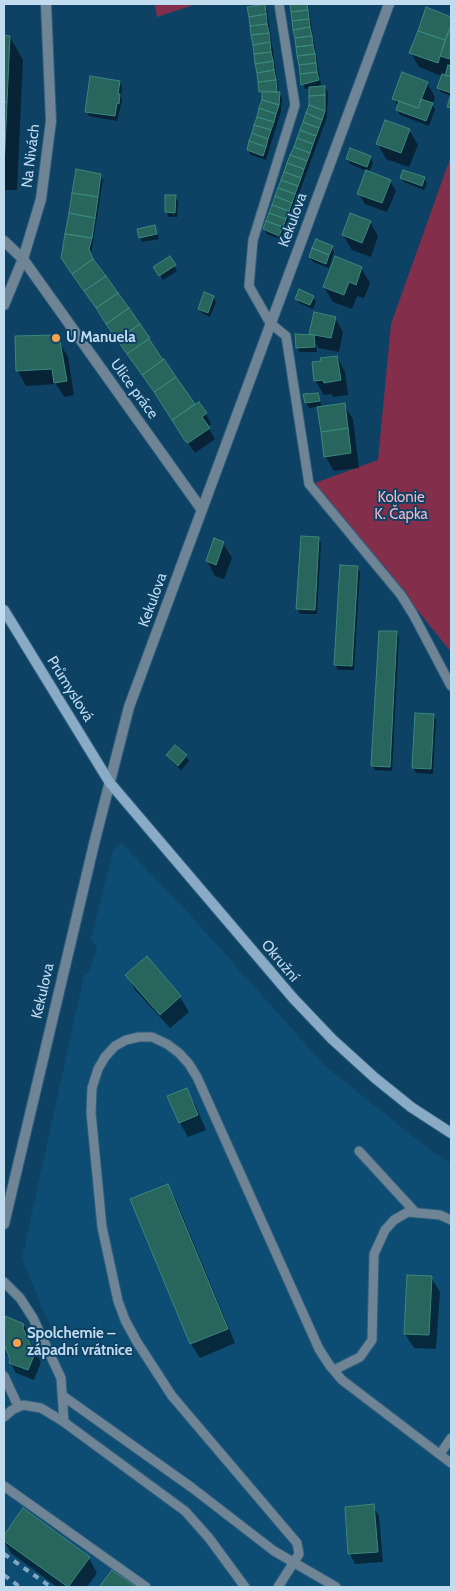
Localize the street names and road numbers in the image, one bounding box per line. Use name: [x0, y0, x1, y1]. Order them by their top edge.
street label: Na Nivách: [18, 123, 44, 189]
street label: Kekulova: [275, 190, 311, 250]
street label: Ulice práce: [106, 356, 162, 422]
street label: Kekulova: [135, 570, 171, 630]
street label: Průmyslová: [43, 653, 97, 725]
street label: Okružní: [257, 936, 303, 986]
street label: Kekulova: [28, 962, 58, 1020]

